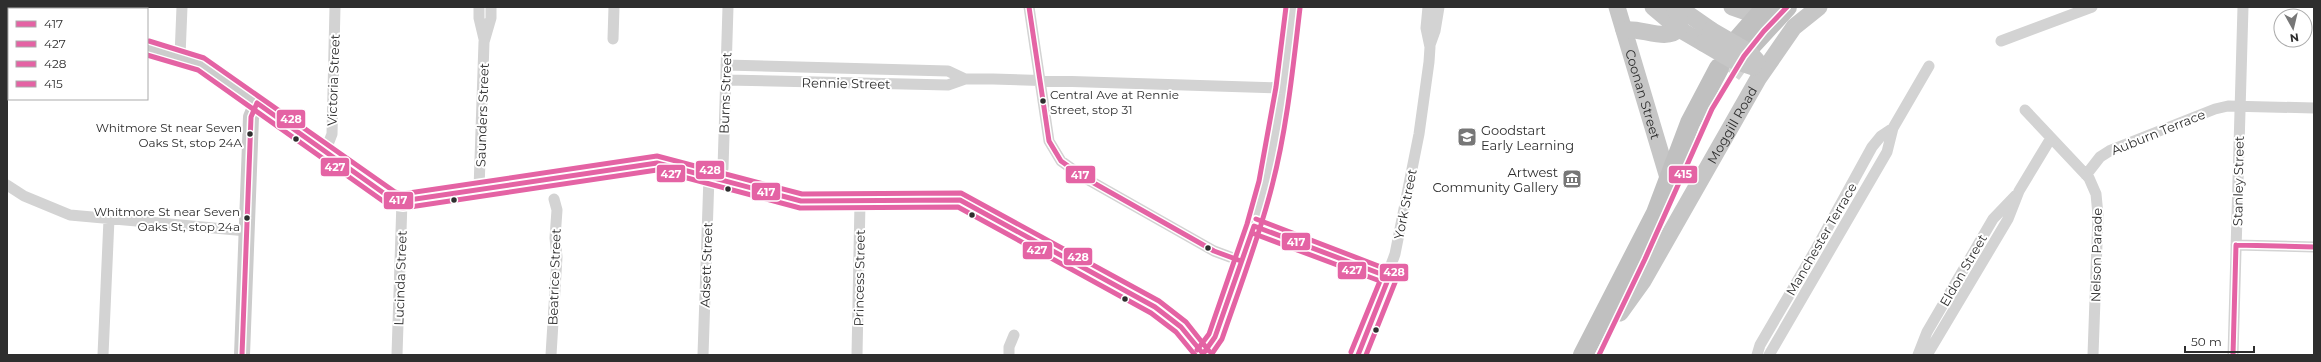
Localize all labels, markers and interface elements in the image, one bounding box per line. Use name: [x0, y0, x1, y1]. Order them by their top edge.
legend: [8, 8, 148, 100]
north arrow: [2273, 8, 2313, 48]
text: 417: [44, 16, 63, 31]
text: N: [2289, 30, 2300, 45]
street label: Victoria Street: [323, 34, 343, 126]
text: 427: [44, 36, 66, 51]
street label: Coonan Street: [1622, 47, 1664, 141]
street label: Burns Street: [716, 52, 734, 134]
text: 428: [44, 56, 67, 71]
street label: Saunders Street: [472, 63, 492, 167]
street label: Rennie Street: [801, 74, 891, 92]
text: 415: [44, 76, 63, 91]
street label: Moggill Road: [1704, 83, 1760, 166]
place label: Central Ave at Rennie Street, stop 31: [1050, 87, 1179, 117]
marker: Central Ave at Rennie Street, stop 31: [1038, 96, 1048, 106]
street label: Auburn Terrace: [2109, 106, 2207, 158]
line badge: 428: [276, 109, 306, 129]
text: 428: [280, 112, 302, 126]
place label: Whitmore St near Seven Oaks St, stop 24A: [96, 120, 242, 150]
place label: Goodstart Early Learning: [1481, 122, 1574, 153]
school or university icon: Goodstart Early Learning: [1456, 126, 1478, 148]
marker: Whitmore St near Seven Oaks St, stop 24A: [245, 129, 255, 139]
unlabelled marker: [291, 134, 301, 144]
street label: Stanley Street: [2229, 136, 2247, 226]
line badge: 427: [320, 157, 350, 177]
text: 427: [325, 160, 346, 174]
line badge: 428: [695, 160, 725, 180]
text: 428: [699, 163, 721, 177]
line badge: 427: [656, 164, 686, 183]
place label: Artwest Community Gallery: [1432, 164, 1559, 195]
line badge: 417: [1065, 165, 1096, 184]
line badge: 415: [1668, 165, 1698, 184]
text: 427: [661, 167, 682, 181]
text: 415: [1674, 167, 1693, 181]
text: 417: [1071, 168, 1089, 182]
street label: York Street: [1390, 168, 1420, 240]
museum icon: Artwest Community Gallery: [1561, 168, 1583, 190]
street label: Manchester Terrace: [1782, 180, 1860, 298]
line badge: 417: [751, 182, 781, 201]
unlabelled marker: [723, 184, 733, 194]
text: 417: [757, 185, 775, 199]
line badge: 417: [383, 191, 414, 210]
text: 417: [389, 193, 407, 207]
unlabelled marker: [449, 195, 459, 205]
place label: Whitmore St near Seven Oaks St, stop 24a: [94, 204, 240, 234]
street label: Nelson Parade: [2087, 208, 2105, 302]
unlabelled marker: [967, 210, 977, 220]
marker: Whitmore St near Seven Oaks St, stop 24a: [242, 213, 252, 223]
street label: Adsett Street: [697, 222, 715, 308]
street label: Beatrice Street: [544, 228, 564, 326]
street label: Princess Street: [850, 229, 868, 327]
street label: Lucinda Street: [390, 230, 410, 326]
street label: Eldon Street: [1936, 231, 1990, 309]
line badge: 417: [1281, 232, 1311, 251]
text: 417: [1287, 235, 1305, 249]
line badge: 427: [1022, 241, 1053, 260]
text: 427: [1027, 243, 1048, 257]
unlabelled marker: [1203, 243, 1213, 253]
line badge: 428: [1063, 247, 1093, 266]
text: 428: [1067, 250, 1089, 264]
line badge: 427: [1337, 261, 1367, 280]
text: 427: [1342, 263, 1363, 277]
line badge: 428: [1379, 263, 1409, 282]
text: 428: [1383, 265, 1405, 279]
unlabelled marker: [1120, 294, 1130, 304]
unlabelled marker: [1371, 325, 1381, 335]
scale bar: [2185, 328, 2254, 354]
text: 50 m: [2191, 334, 2222, 349]

